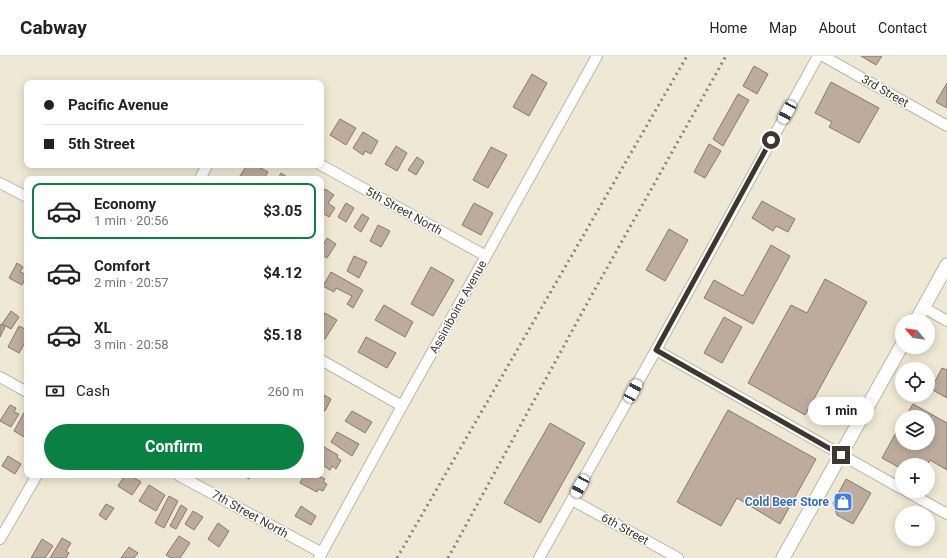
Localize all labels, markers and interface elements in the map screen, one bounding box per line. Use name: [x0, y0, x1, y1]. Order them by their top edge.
text: Cabway: [20, 16, 87, 39]
text: Home: [709, 20, 747, 36]
text: Map: [769, 20, 797, 36]
text: About: [819, 20, 856, 36]
text: Contact: [878, 20, 927, 36]
street label: 3rd Street: [859, 72, 911, 110]
text: Pacific Avenue: [68, 96, 168, 114]
car: [776, 99, 798, 125]
route start: [762, 131, 780, 149]
text: 5th Street: [68, 135, 135, 153]
street label: 5th Street North: [363, 184, 445, 238]
icon: car: [46, 193, 82, 229]
text: Economy: [94, 195, 156, 213]
text: $3.05: [263, 202, 302, 220]
text: 1 min · 20:56: [94, 213, 169, 228]
icon: car: [46, 255, 82, 291]
text: Comfort: [94, 257, 150, 275]
street label: Assiniboine Avenue: [427, 258, 489, 356]
text: $4.12: [263, 264, 302, 282]
text: 2 min · 20:57: [94, 275, 169, 290]
north arrow: [895, 314, 935, 354]
map controls: [895, 314, 935, 546]
icon: car: [46, 317, 82, 353]
text: XL: [94, 319, 112, 337]
text: $5.18: [263, 326, 302, 344]
text: 3 min · 20:58: [94, 337, 169, 352]
button: locate: [895, 362, 935, 402]
car: [622, 378, 644, 404]
icon: cash: [44, 380, 66, 402]
text: Cash: [76, 382, 110, 400]
text: 260 m: [267, 384, 304, 399]
callout: 1 min: [808, 397, 874, 425]
text: 1 min: [825, 403, 857, 418]
button: layers: [895, 410, 935, 450]
button: Confirm: [44, 424, 304, 470]
route end: [832, 446, 850, 464]
button: +: [895, 458, 935, 498]
car: [569, 473, 591, 499]
street label: 7th Street North: [209, 487, 291, 541]
shop icon: Cold Beer Store: [832, 491, 854, 513]
place label: Cold Beer Store: [745, 495, 830, 509]
button: −: [895, 506, 935, 546]
street label: 6th Street: [599, 510, 651, 548]

